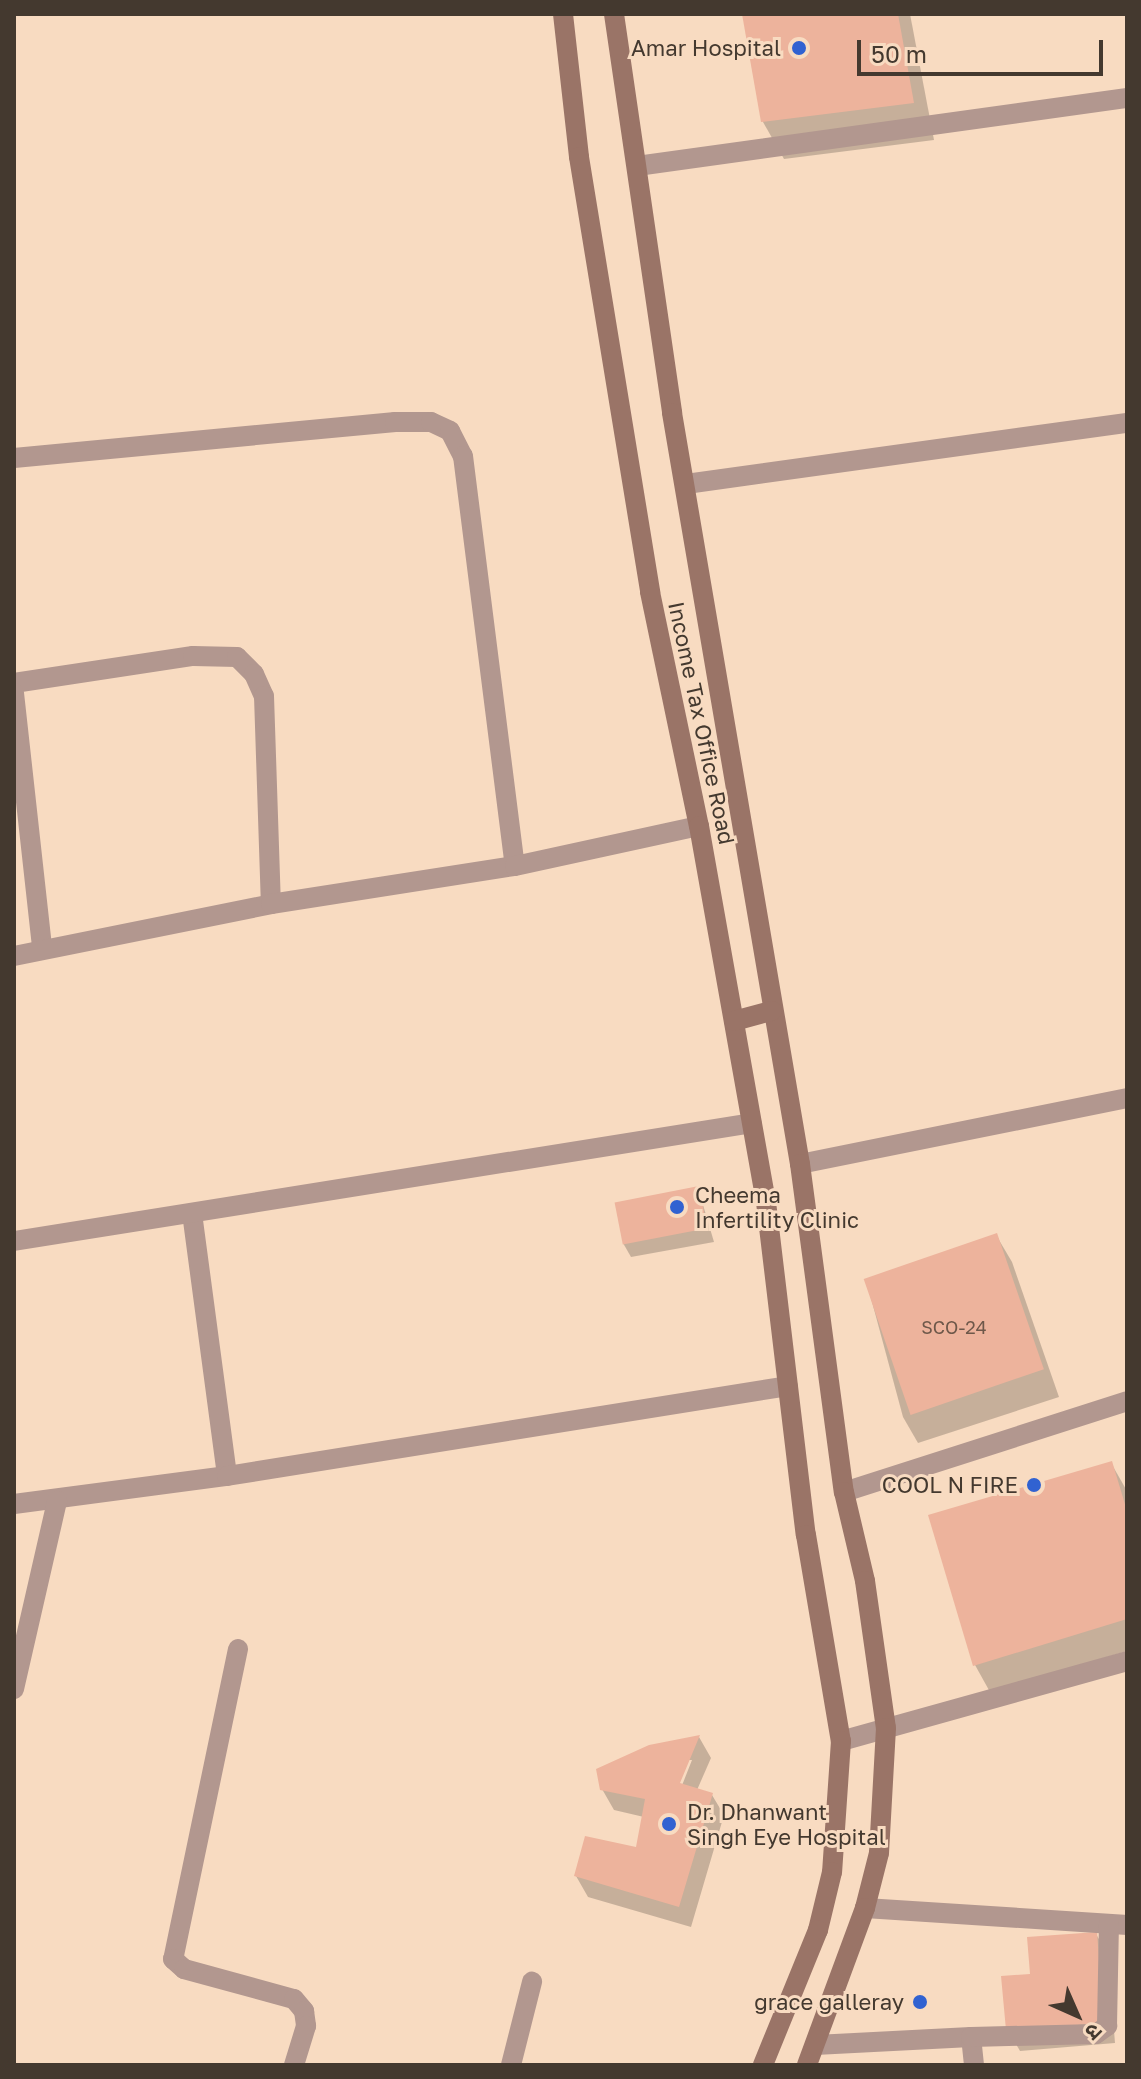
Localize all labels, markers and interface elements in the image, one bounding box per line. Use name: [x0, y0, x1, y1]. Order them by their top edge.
scale bar: [861, 24, 1107, 74]
place label: Amar Hospital: [631, 35, 781, 61]
marker: Amar Hospital: [788, 37, 810, 59]
text: 50 m: [871, 39, 927, 68]
street label: Income Tax Office Road: [663, 599, 741, 847]
place label: Cheema Infertility Clinic: [695, 1181, 859, 1232]
marker: Cheema Infertility Clinic: [666, 1196, 688, 1218]
house number: SCO-24: [921, 1316, 987, 1338]
place label: COOL N FIRE: [882, 1472, 1018, 1498]
marker: COOL N FIRE: [1025, 1476, 1043, 1494]
place label: Dr. Dhanwant Singh Eye Hospital: [687, 1798, 886, 1850]
marker: Dr. Dhanwant Singh Eye Hospital: [658, 1813, 680, 1835]
north arrow: [1037, 1975, 1117, 2055]
place label: grace galleray: [754, 1989, 904, 2015]
marker: grace galleray: [911, 1993, 929, 2011]
text: उ: [1080, 2018, 1108, 2046]

